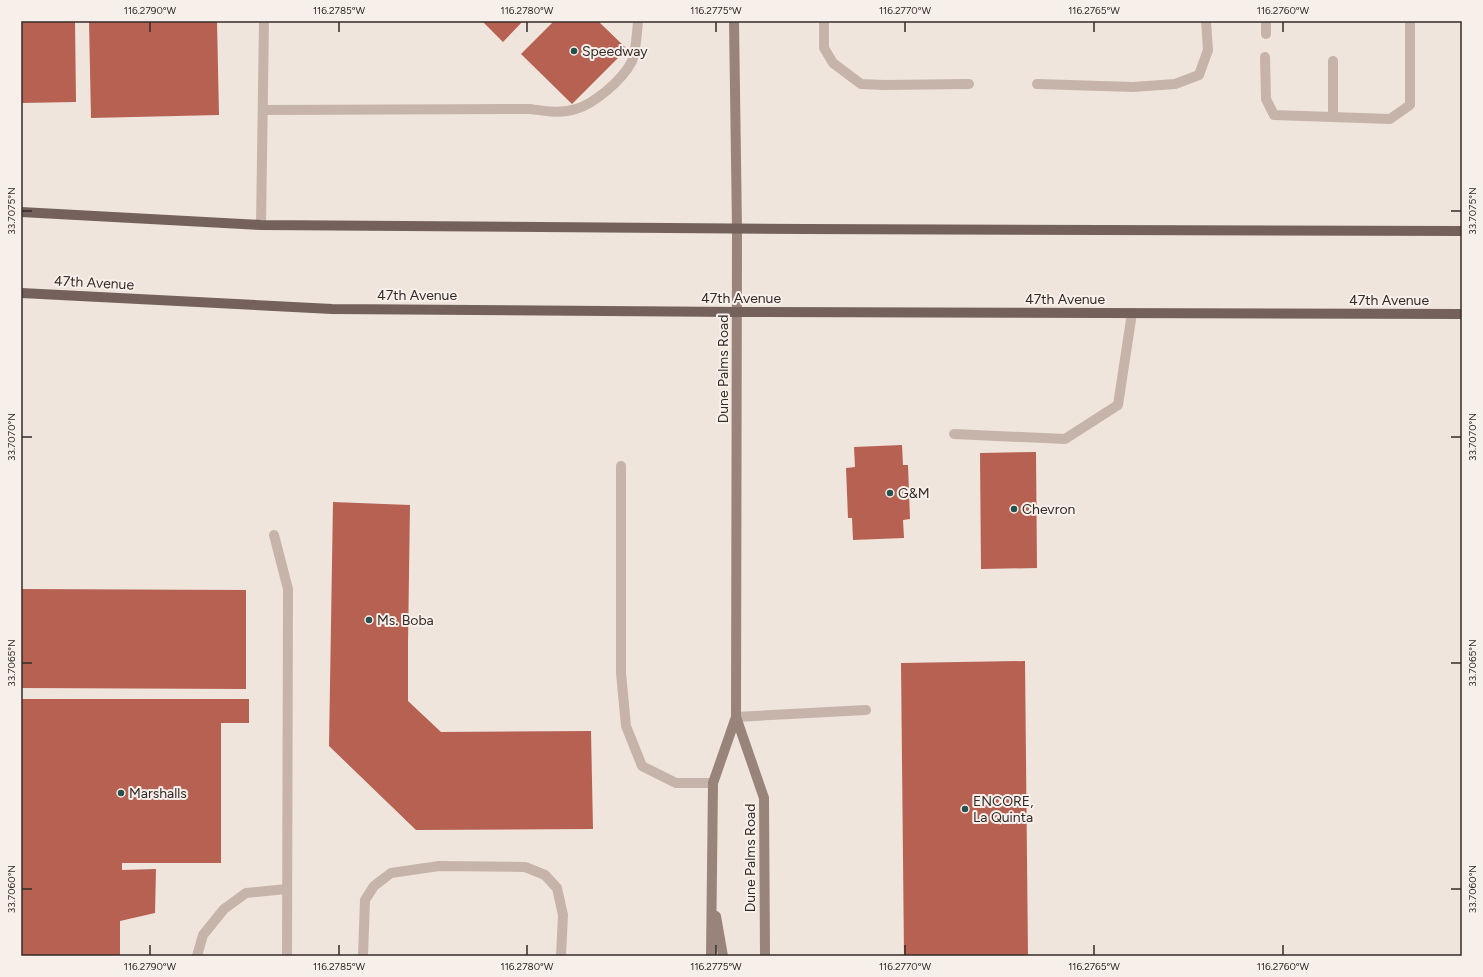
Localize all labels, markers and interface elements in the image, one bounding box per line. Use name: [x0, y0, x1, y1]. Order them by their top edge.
text: 116.2790°W: [124, 4, 177, 17]
text: 116.2785°W: [313, 4, 365, 17]
text: 116.2780°W: [501, 4, 554, 17]
text: 116.2775°W: [690, 4, 742, 17]
text: 116.2770°W: [879, 4, 931, 17]
text: 116.2765°W: [1068, 4, 1120, 17]
text: 116.2760°W: [1257, 4, 1310, 17]
place label: Speedway: [582, 43, 648, 60]
marker: Speedway: [569, 46, 579, 56]
text: 33.7075°N: [5, 187, 18, 235]
text: 33.7075°N: [1466, 187, 1479, 235]
street label: 47th Avenue: [54, 272, 135, 294]
street label: 47th Avenue: [377, 287, 457, 304]
street label: 47th Avenue: [701, 290, 781, 307]
street label: 47th Avenue: [1025, 291, 1105, 308]
street label: 47th Avenue: [1349, 292, 1429, 309]
street label: Dune Palms Road: [715, 315, 732, 423]
text: 33.7070°N: [5, 413, 18, 461]
text: 33.7070°N: [1466, 413, 1479, 461]
place label: G&M: [898, 485, 930, 502]
marker: G&M: [885, 488, 895, 498]
place label: Chevron: [1022, 501, 1075, 518]
marker: Chevron: [1009, 504, 1019, 514]
place label: Ms. Boba: [377, 612, 434, 629]
marker: Ms. Boba: [364, 615, 374, 625]
text: 33.7065°N: [5, 639, 18, 687]
text: 33.7065°N: [1466, 639, 1479, 687]
place label: Marshalls: [129, 785, 187, 802]
marker: Marshalls: [116, 788, 126, 798]
place label: ENCORE, La Quinta: [973, 793, 1033, 826]
street label: Dune Palms Road: [742, 804, 759, 912]
marker: ENCORE, La Quinta: [960, 804, 970, 814]
text: 33.7060°N: [5, 865, 18, 913]
text: 33.7060°N: [1466, 865, 1479, 913]
text: 116.2790°W: [124, 960, 177, 973]
text: 116.2785°W: [313, 960, 365, 973]
text: 116.2780°W: [501, 960, 554, 973]
text: 116.2775°W: [690, 960, 742, 973]
text: 116.2770°W: [879, 960, 931, 973]
text: 116.2765°W: [1068, 960, 1120, 973]
text: 116.2760°W: [1257, 960, 1310, 973]

